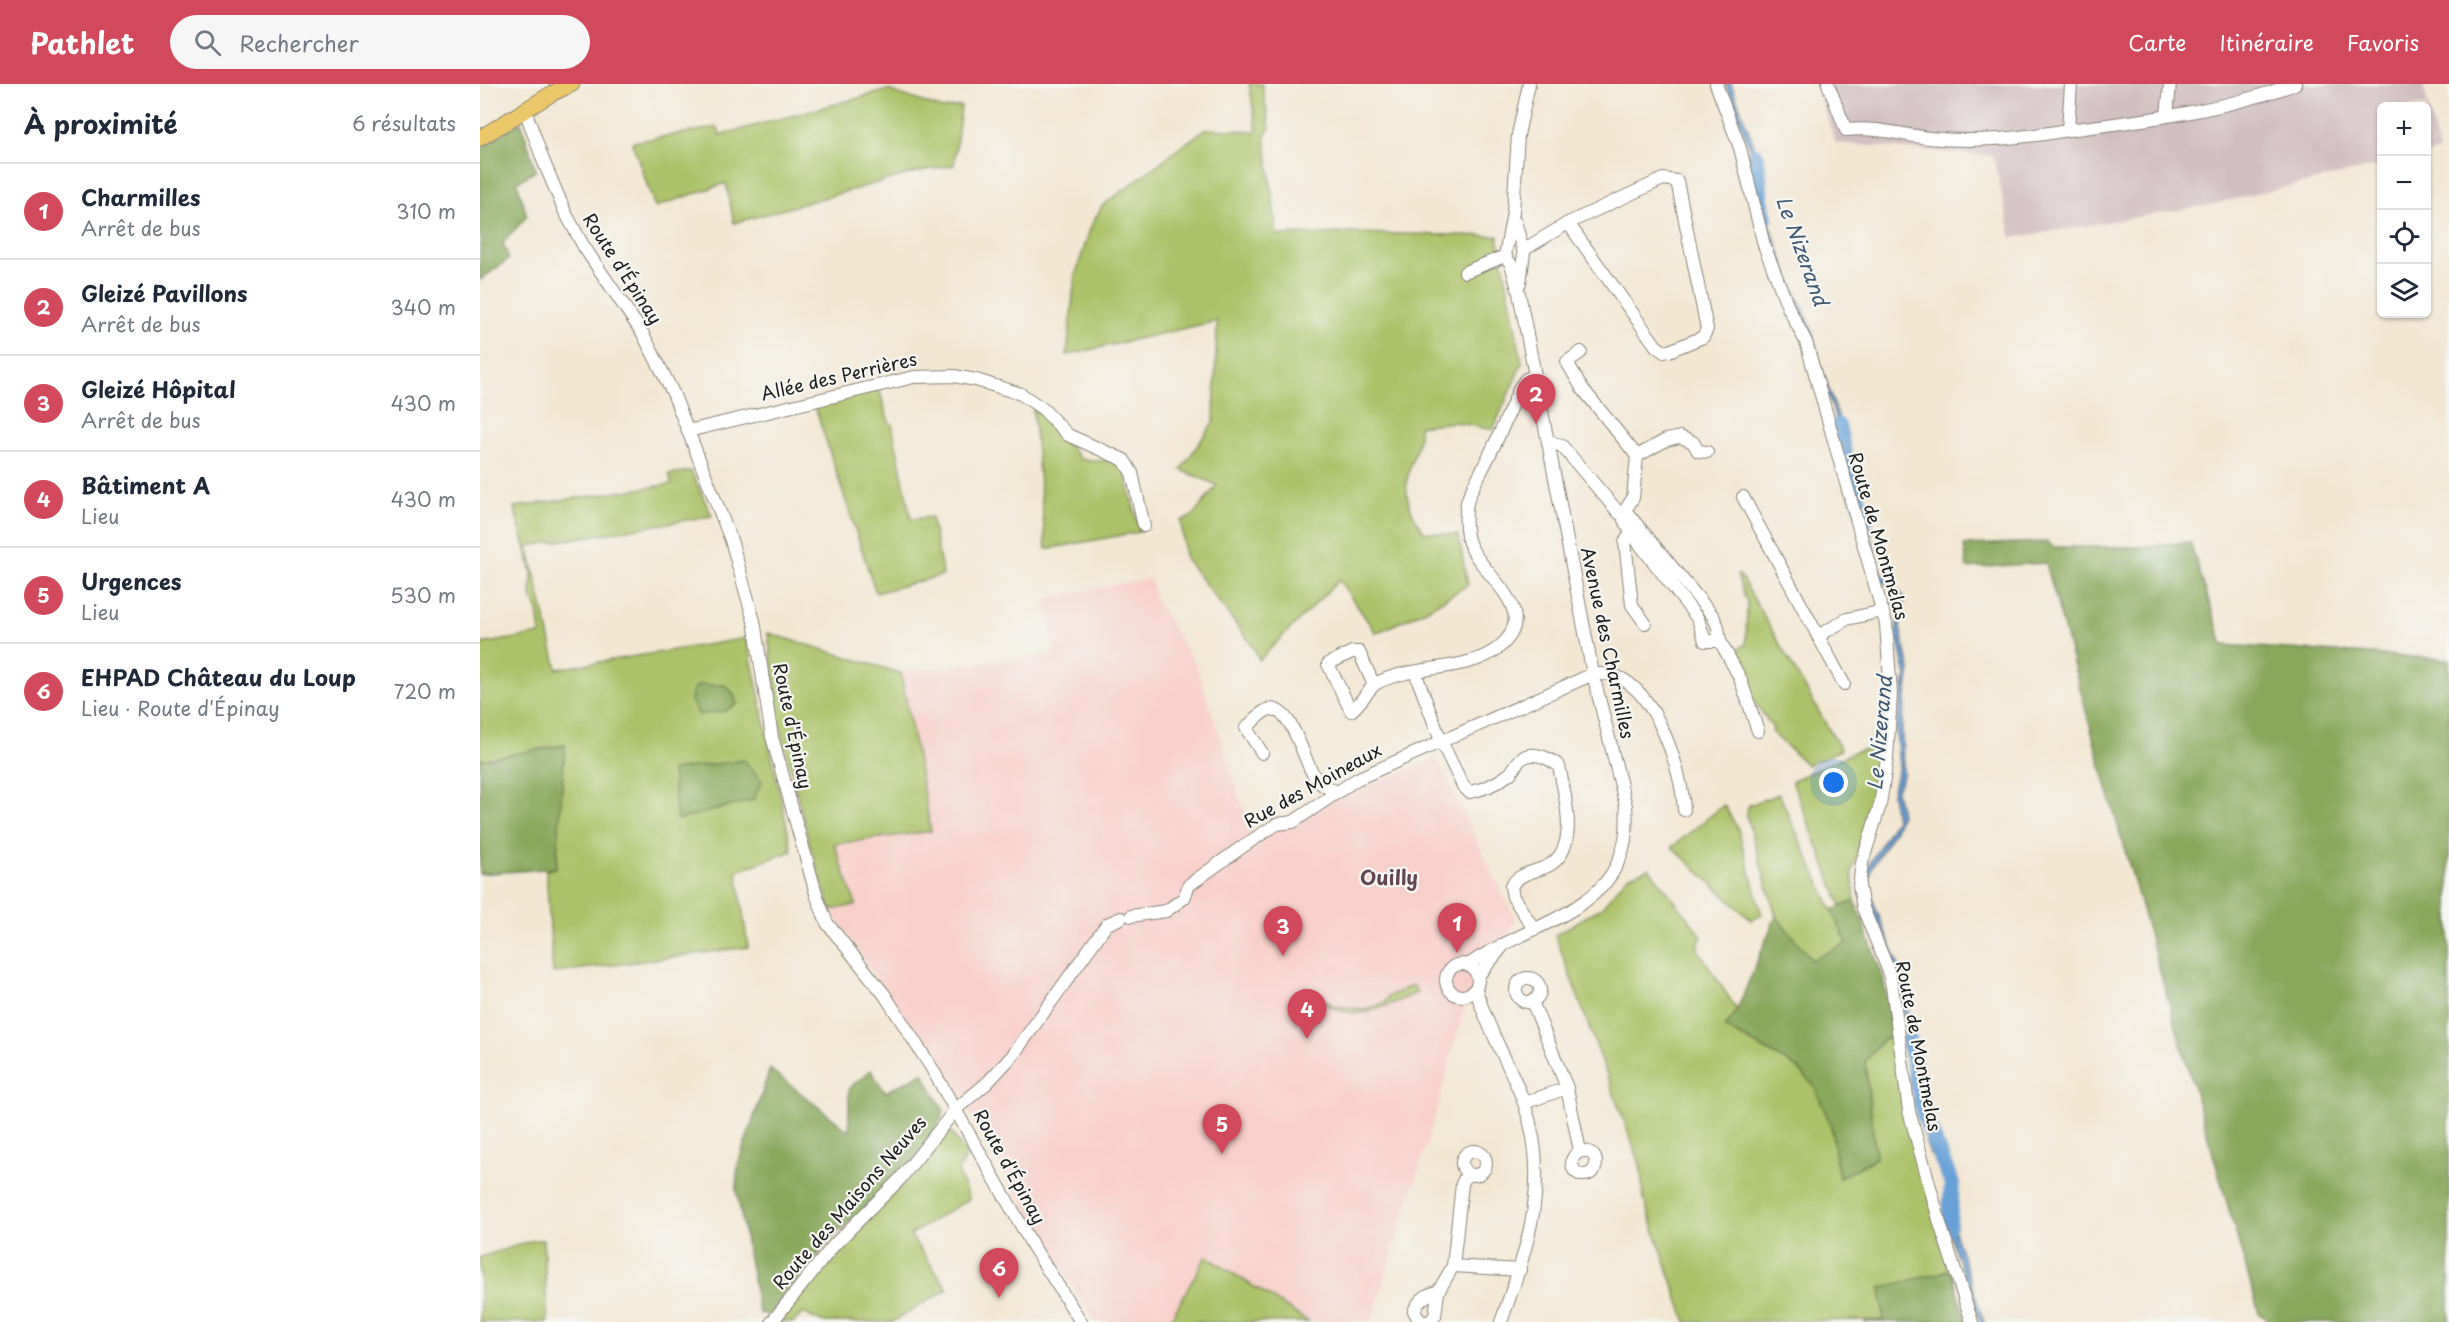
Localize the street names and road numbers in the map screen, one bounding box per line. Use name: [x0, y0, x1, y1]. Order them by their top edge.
street label: Route d'Épinay: [577, 207, 670, 329]
street label: Allée des Perrières: [758, 344, 919, 407]
street label: Route de Montmelas: [1843, 448, 1916, 623]
street label: Avenue des Charmilles: [1575, 544, 1642, 741]
street label: Route d'Épinay: [767, 660, 820, 791]
street label: Rue des Moineaux: [1239, 736, 1386, 834]
street label: Route de Montmelas: [1890, 958, 1949, 1134]
street label: Route d'Épinay: [967, 1104, 1053, 1229]
street label: Route des Maisons Neuves: [766, 1109, 932, 1295]

